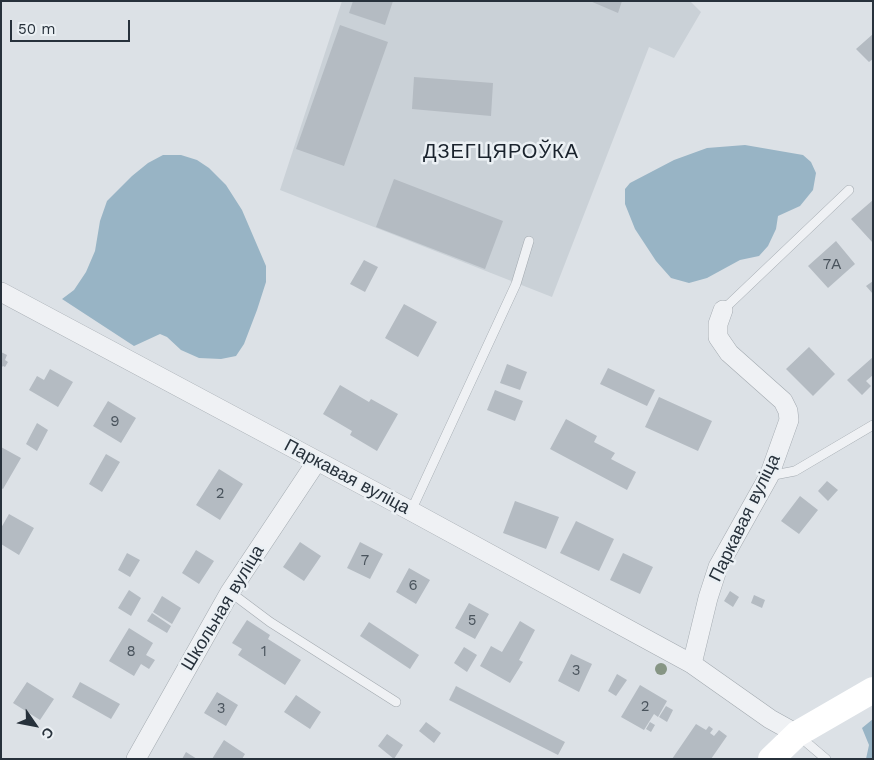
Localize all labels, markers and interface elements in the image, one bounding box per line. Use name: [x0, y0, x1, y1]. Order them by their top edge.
scale bar: [12, 10, 132, 42]
text: 50 m: [18, 20, 55, 38]
district label: ДЗЕГЦЯРОЎКА: [422, 140, 580, 164]
house number: 7А: [823, 256, 841, 274]
house number: 9: [110, 413, 120, 431]
street label: Паркавая вуліца: [281, 435, 413, 519]
street label: Паркавая вуліца: [705, 451, 785, 585]
house number: 2: [216, 485, 224, 503]
street label: Школьная вуліца: [177, 541, 269, 675]
house number: 7: [361, 552, 369, 570]
house number: 6: [408, 577, 418, 595]
house number: 5: [468, 612, 476, 630]
house number: 8: [126, 643, 136, 661]
house number: 1: [261, 643, 267, 661]
house number: 3: [572, 662, 580, 680]
house number: 2: [641, 698, 649, 716]
north arrow: [10, 700, 60, 750]
house number: 3: [217, 700, 225, 718]
text: С: [38, 725, 57, 742]

